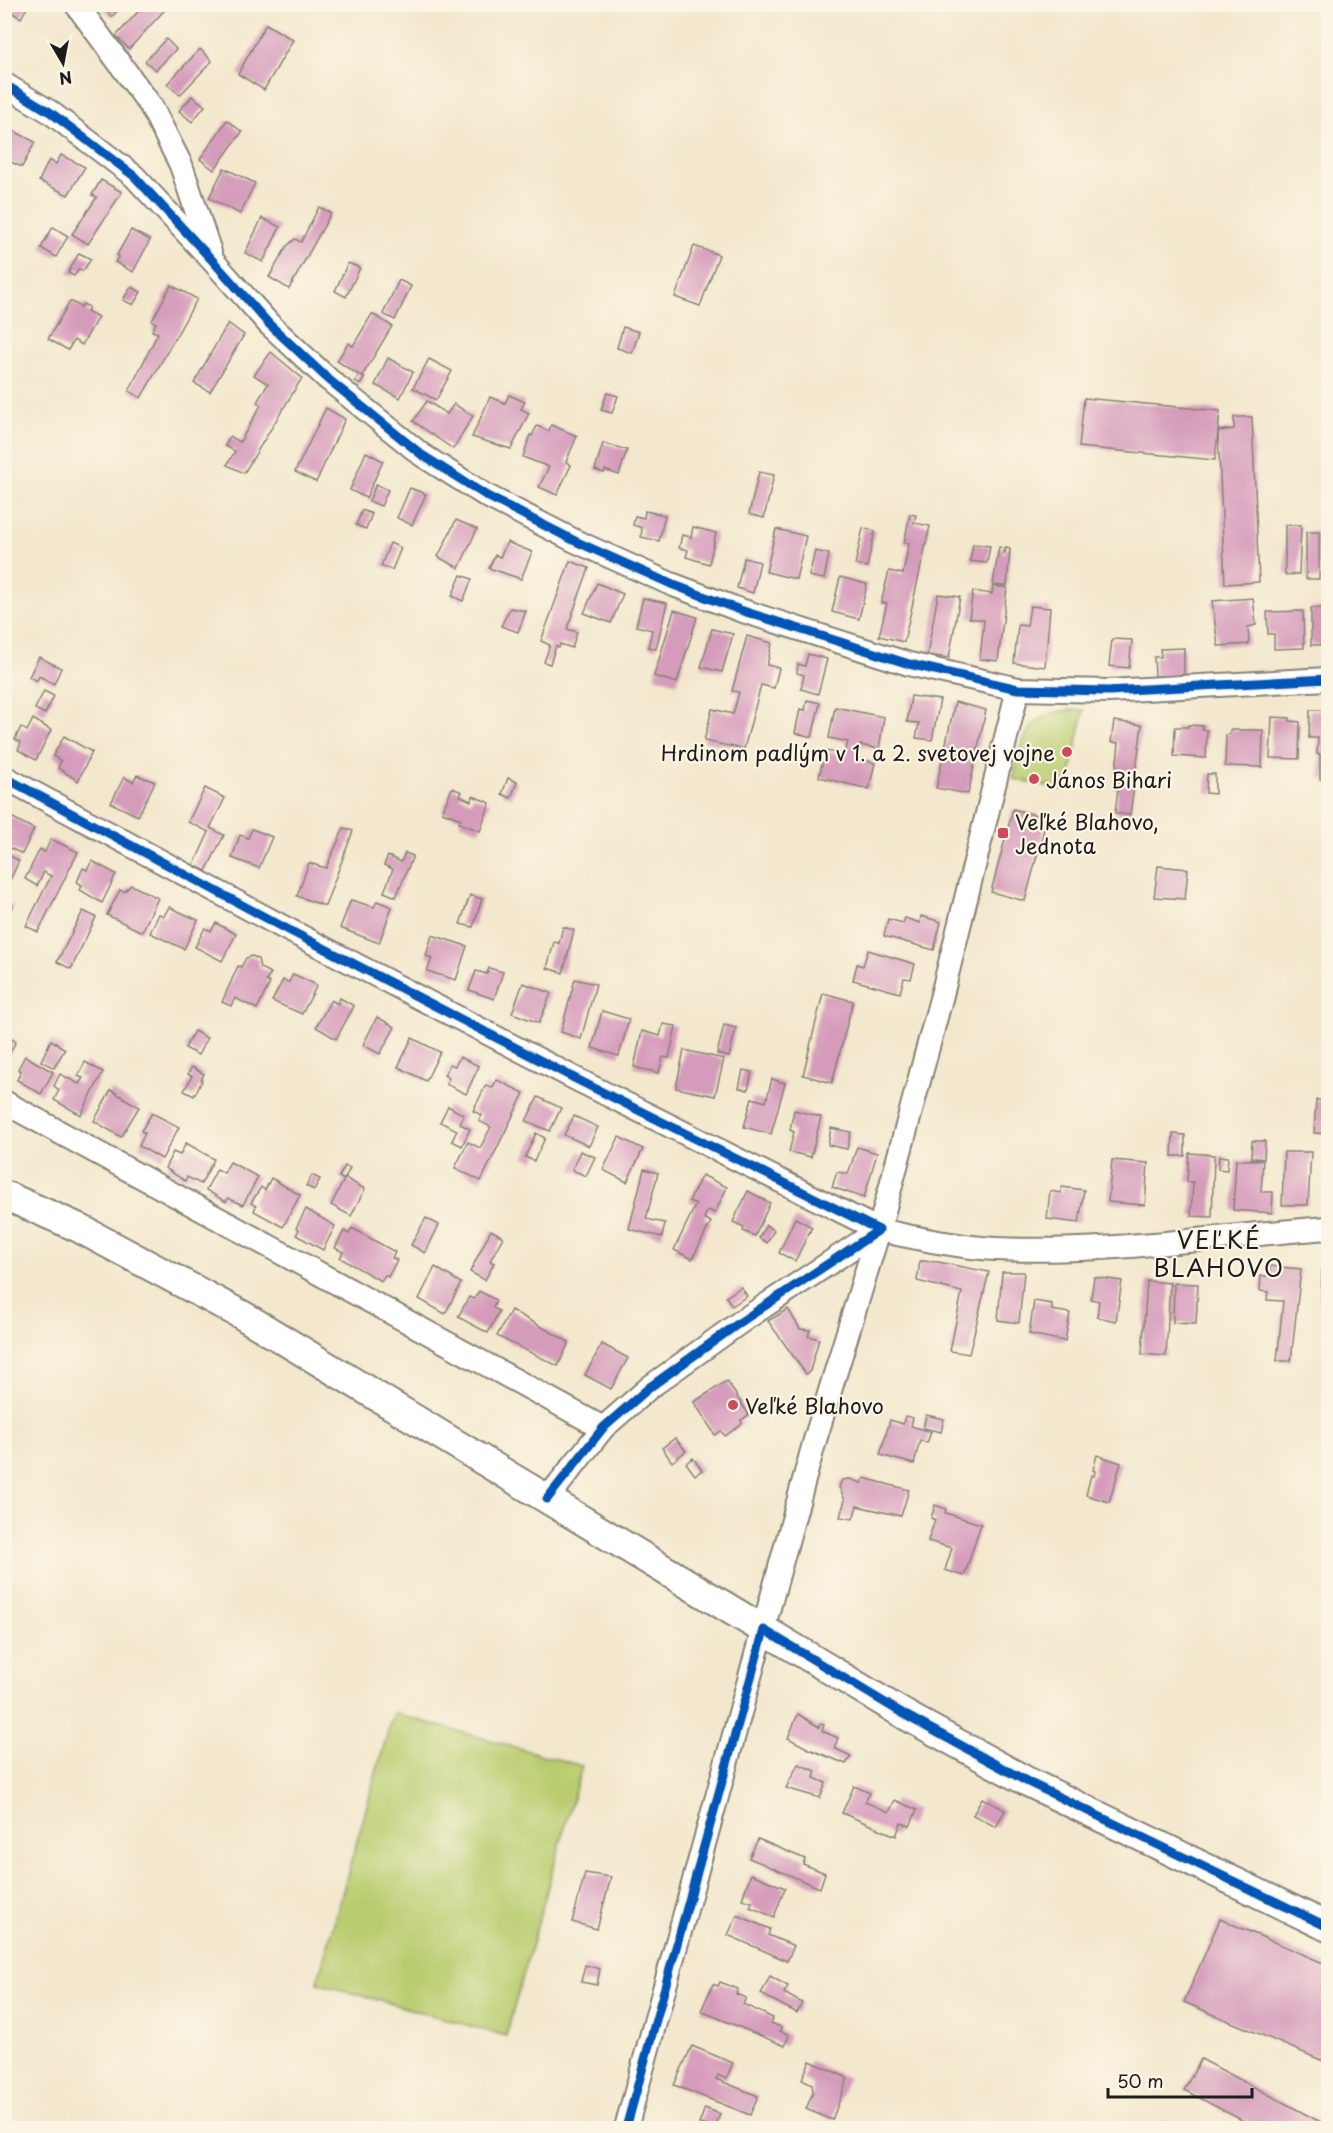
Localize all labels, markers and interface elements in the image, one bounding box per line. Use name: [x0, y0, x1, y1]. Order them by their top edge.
north arrow: [33, 33, 93, 93]
text: N: [57, 66, 74, 92]
place label: Hrdinom padlým v 1. a 2. svetovej vojne: [661, 736, 1055, 768]
marker: Hrdinom padlým v 1. a 2. svetovej vojne: [1060, 745, 1074, 759]
place label: János Bihari: [1046, 763, 1172, 795]
marker: János Bihari: [1027, 772, 1041, 786]
place label: Veľké Blahovo, Jednota: [1015, 805, 1159, 861]
marker: Veľké Blahovo, Jednota: [996, 826, 1010, 840]
district label: VEĽKÉ BLAHOVO: [1153, 1221, 1285, 1285]
place label: Veľké Blahovo: [745, 1389, 884, 1421]
marker: Veľké Blahovo: [726, 1398, 740, 1412]
scale bar: [1108, 2061, 1252, 2099]
text: 50 m: [1117, 2067, 1164, 2094]

